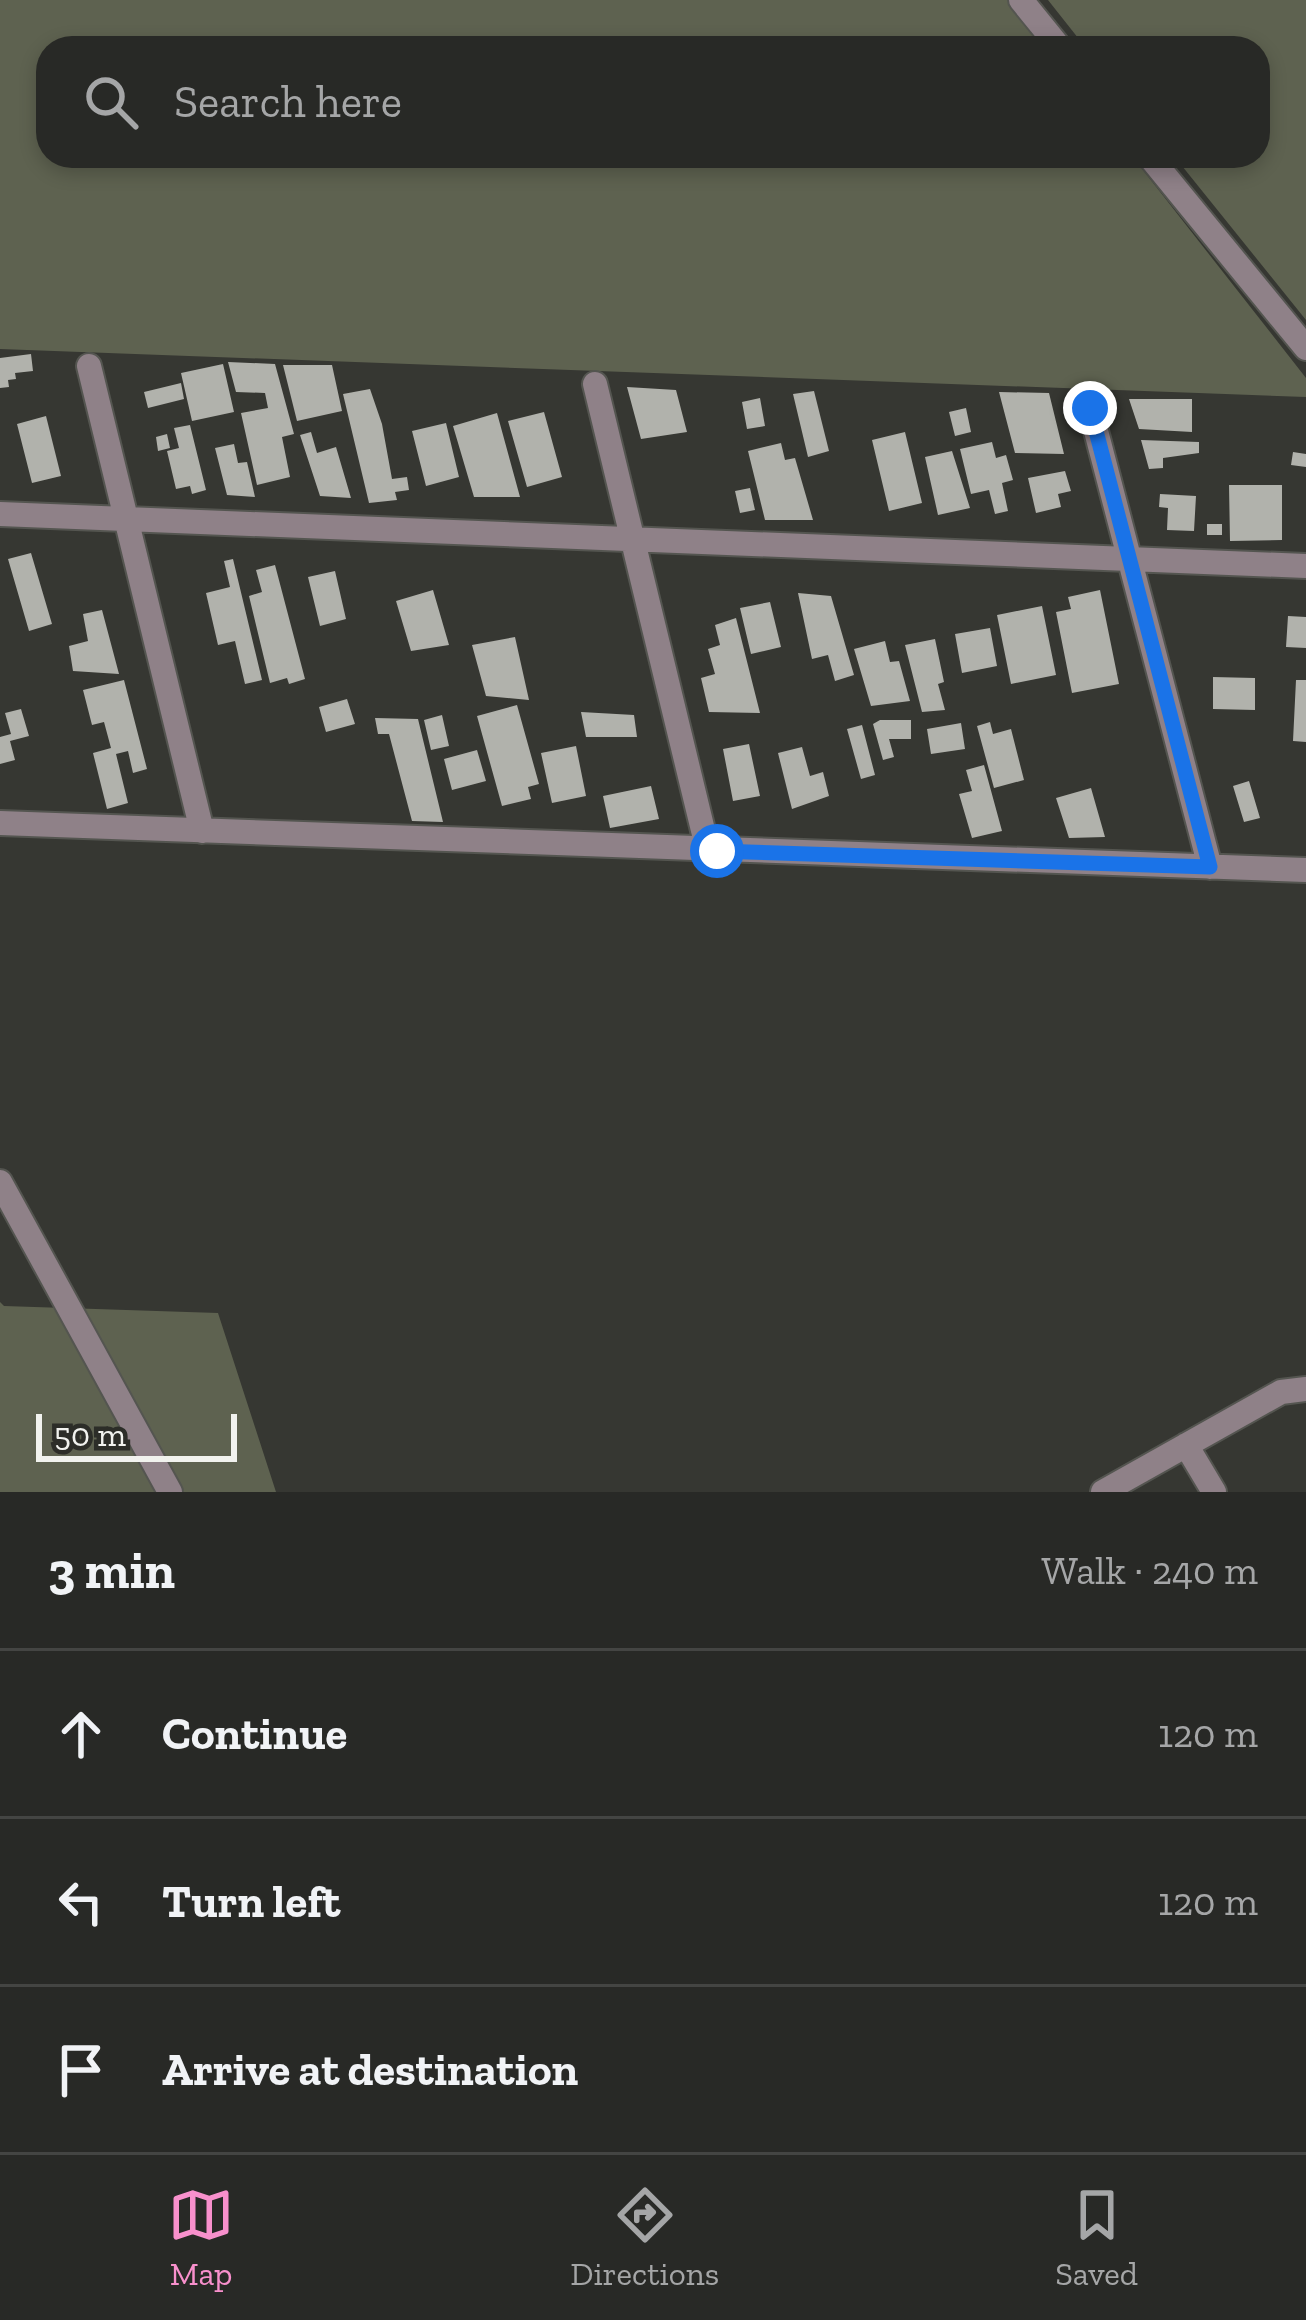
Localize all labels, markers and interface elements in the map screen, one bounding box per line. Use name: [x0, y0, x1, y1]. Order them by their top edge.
search box: [36, 36, 1270, 168]
icon: search: [78, 69, 144, 135]
text: Search here: [174, 75, 402, 129]
route end: [1063, 381, 1117, 435]
route start: [690, 824, 744, 878]
scale bar: [36, 1408, 237, 1461]
text: 50 m: [54, 1415, 126, 1454]
text: 3 min: [48, 1540, 175, 1601]
text: Walk · 240 m: [1041, 1547, 1258, 1594]
icon: ahead: [48, 1701, 114, 1767]
text: Continue: [162, 1707, 347, 1761]
text: 120 m: [1158, 1710, 1258, 1757]
icon: left: [48, 1869, 114, 1935]
text: Turn left: [162, 1875, 340, 1929]
text: 120 m: [1158, 1878, 1258, 1925]
icon: arrive: [48, 2037, 114, 2103]
text: Arrive at destination: [162, 2043, 578, 2097]
tab: Map: [168, 2182, 234, 2293]
tab: Directions: [570, 2182, 719, 2293]
tab: Saved: [1055, 2182, 1138, 2293]

